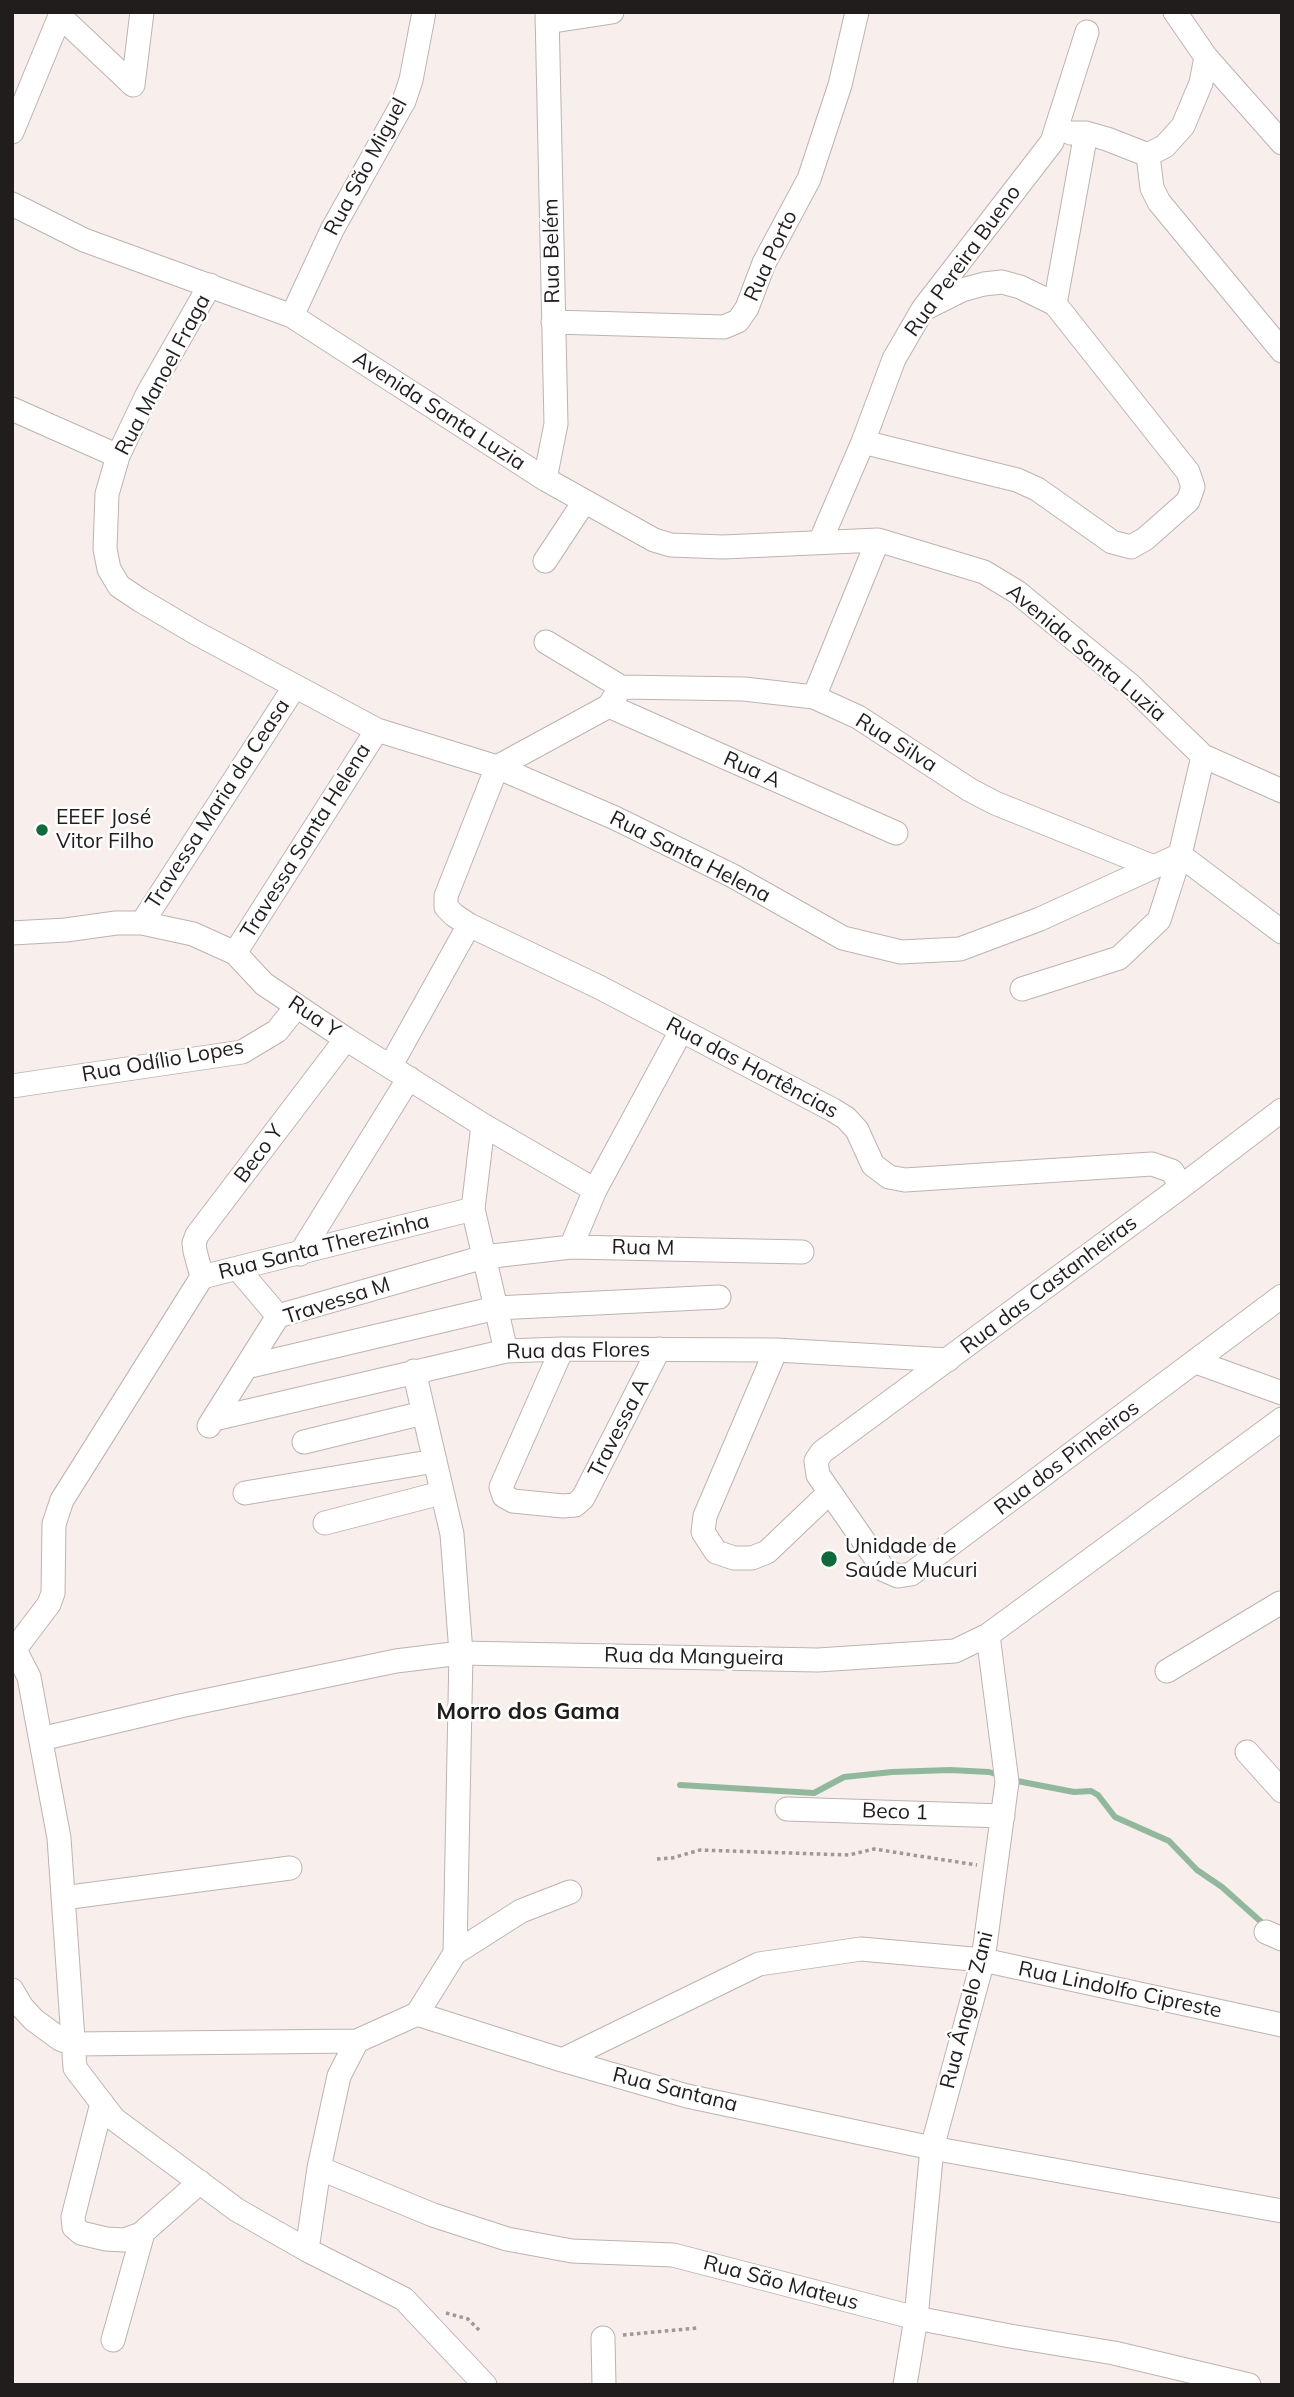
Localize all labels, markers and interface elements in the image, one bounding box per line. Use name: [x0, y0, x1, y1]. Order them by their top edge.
street label: Rua São Miguel: [319, 94, 413, 240]
street label: Rua Pereira Bueno: [900, 180, 1026, 342]
street label: Rua Belém: [538, 198, 566, 304]
street label: Rua Porto: [739, 207, 803, 305]
street label: Rua Manoel Fraga: [110, 290, 216, 460]
street label: Avenida Santa Luzia: [348, 346, 530, 476]
street label: Avenida Santa Luzia: [1001, 579, 1171, 727]
street label: Travessa Maria da Ceasa: [141, 694, 295, 914]
street label: Rua Silva: [851, 708, 941, 778]
street label: Travessa Santa Helena: [236, 739, 376, 943]
street label: Rua A: [719, 746, 785, 794]
place label: EEEF José Vitor Filho: [56, 805, 154, 855]
street label: Rua Santa Helena: [605, 806, 775, 908]
marker: EEEF José Vitor Filho: [34, 822, 50, 838]
street label: Rua Y: [283, 990, 345, 1044]
street label: Rua das Hortências: [662, 1012, 842, 1124]
street label: Rua Odílio Lopes: [80, 1034, 246, 1088]
street label: Beco Y: [229, 1120, 289, 1188]
street label: Rua Santa Therezinha: [216, 1209, 432, 1285]
street label: Rua das Castanheiras: [956, 1210, 1142, 1360]
street label: Rua M: [611, 1235, 675, 1261]
street label: Travessa M: [281, 1272, 393, 1330]
street label: Rua das Flores: [506, 1337, 650, 1365]
street label: Travessa A: [583, 1374, 655, 1482]
street label: Rua dos Pinheiros: [990, 1395, 1144, 1521]
place label: Unidade de Saúde Mucuri: [845, 1534, 978, 1584]
marker: Unidade de Saúde Mucuri: [819, 1549, 839, 1569]
street label: Rua da Mangueira: [604, 1643, 784, 1671]
district label: Morro dos Gama: [436, 1698, 620, 1726]
street label: Beco 1: [862, 1798, 928, 1826]
street label: Rua Ângelo Zani: [935, 1929, 999, 2091]
street label: Rua Lindolfo Cipreste: [1016, 1956, 1224, 2024]
street label: Rua Santana: [610, 2062, 740, 2118]
street label: Rua São Mateus: [701, 2250, 861, 2316]

